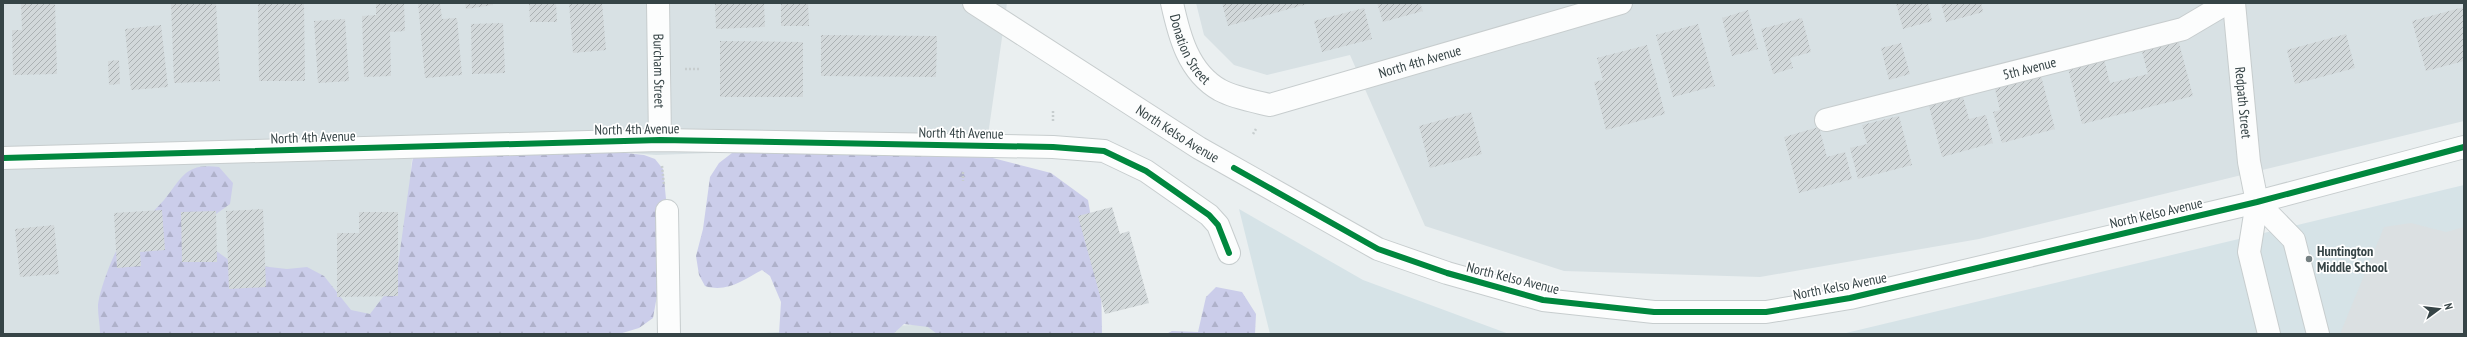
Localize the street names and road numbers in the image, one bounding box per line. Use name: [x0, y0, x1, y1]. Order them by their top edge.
street label: Donation Street: [1166, 12, 1214, 88]
street label: Burcham Street: [649, 34, 669, 108]
street label: North 4th Avenue: [1376, 41, 1463, 82]
street label: 5th Avenue: [2001, 53, 2058, 84]
street label: Redpath Street: [2231, 66, 2256, 139]
street label: North Kelso Avenue: [1133, 101, 1223, 167]
street label: North 4th Avenue: [594, 119, 680, 139]
street label: North 4th Avenue: [918, 123, 1004, 143]
street label: North 4th Avenue: [270, 127, 356, 147]
street label: North Kelso Avenue: [2108, 194, 2204, 232]
street label: North Kelso Avenue: [1465, 258, 1561, 298]
street label: North Kelso Avenue: [1792, 268, 1889, 304]

